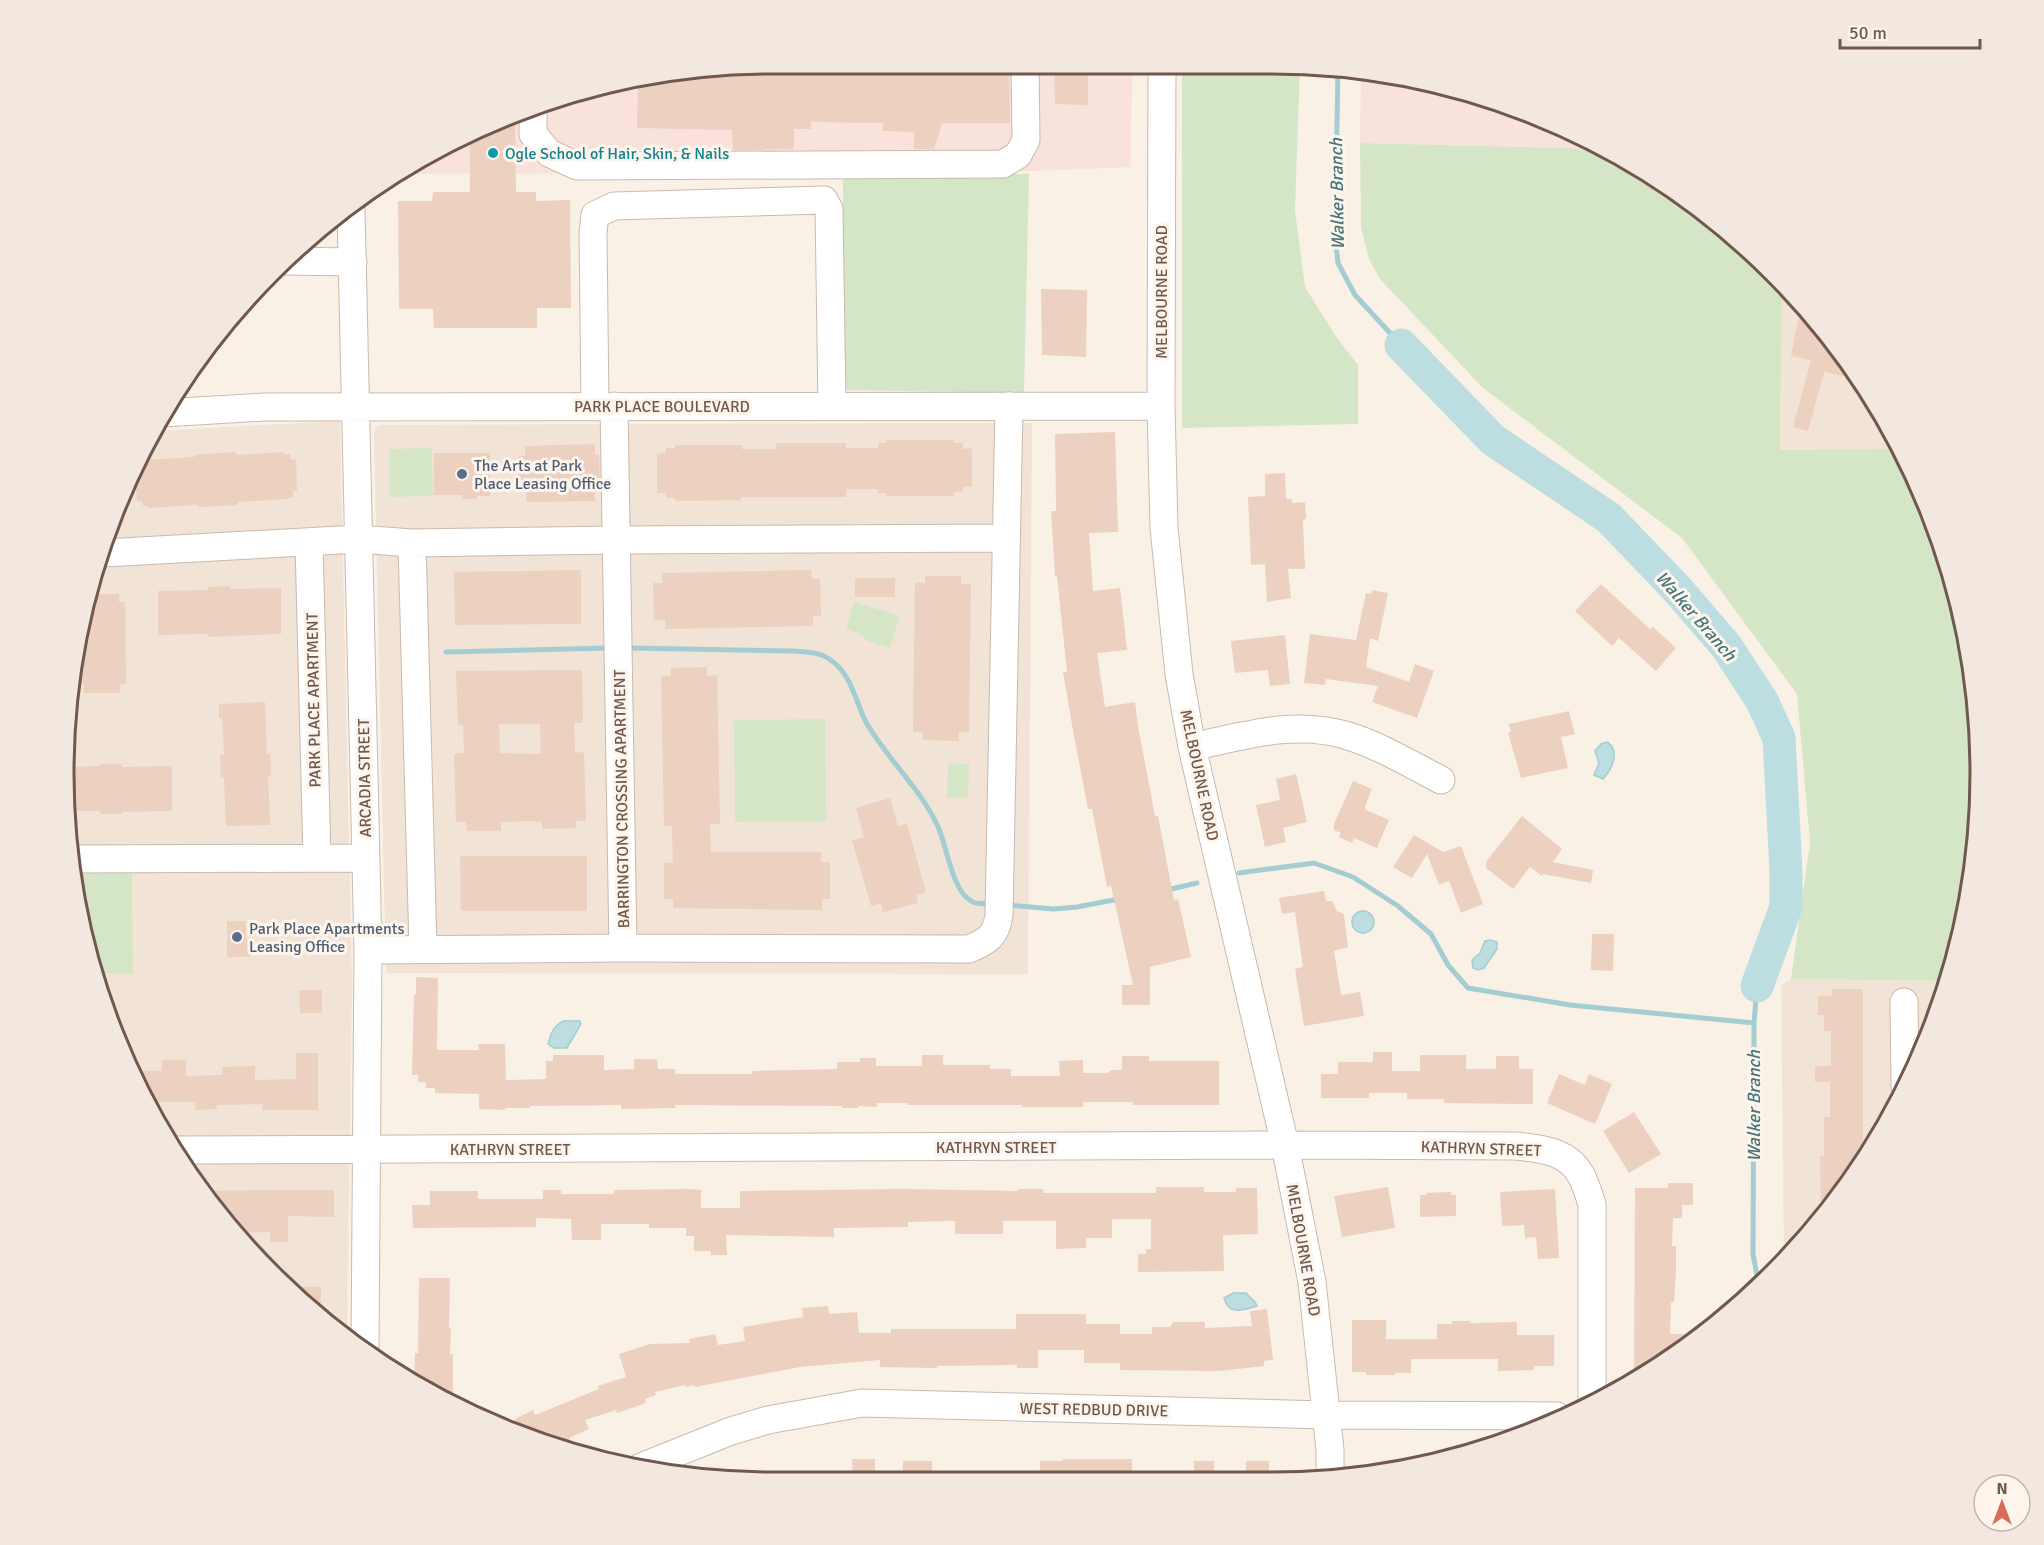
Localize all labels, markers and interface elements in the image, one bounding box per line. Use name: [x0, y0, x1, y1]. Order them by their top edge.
scale bar: [1840, 12, 1980, 50]
text: 50 m: [1849, 22, 1887, 44]
water label: Walker Branch: [1325, 137, 1349, 250]
place label: Ogle School of Hair, Skin, & Nails: [505, 144, 729, 164]
marker: Ogle School of Hair, Skin, & Nails: [486, 146, 500, 160]
street label: MELBOURNE ROAD: [1152, 225, 1172, 359]
street label: PARK PLACE BOULEVARD: [574, 397, 750, 417]
place label: The Arts at Park Place Leasing Office: [474, 456, 611, 494]
marker: The Arts at Park Place Leasing Office: [455, 467, 469, 481]
water label: Walker Branch: [1651, 567, 1742, 666]
street label: PARK PLACE APARTMENT: [302, 612, 326, 788]
street label: BARRINGTON CROSSING APARTMENT: [610, 669, 634, 929]
street label: MELBOURNE ROAD: [1175, 708, 1223, 843]
street label: ARCADIA STREET: [354, 718, 376, 838]
place label: Park Place Apartments Leasing Office: [249, 919, 404, 957]
marker: Park Place Apartments Leasing Office: [230, 930, 244, 944]
water label: Walker Branch: [1743, 1049, 1765, 1162]
street label: KATHRYN STREET: [1420, 1137, 1542, 1161]
street label: KATHRYN STREET: [936, 1138, 1056, 1158]
street label: KATHRYN STREET: [450, 1140, 570, 1160]
street label: MELBOURNE ROAD: [1282, 1183, 1324, 1318]
street label: WEST REDBUD DRIVE: [1019, 1399, 1169, 1421]
north arrow: [1972, 1473, 2032, 1533]
text: N: [1996, 1479, 2008, 1499]

